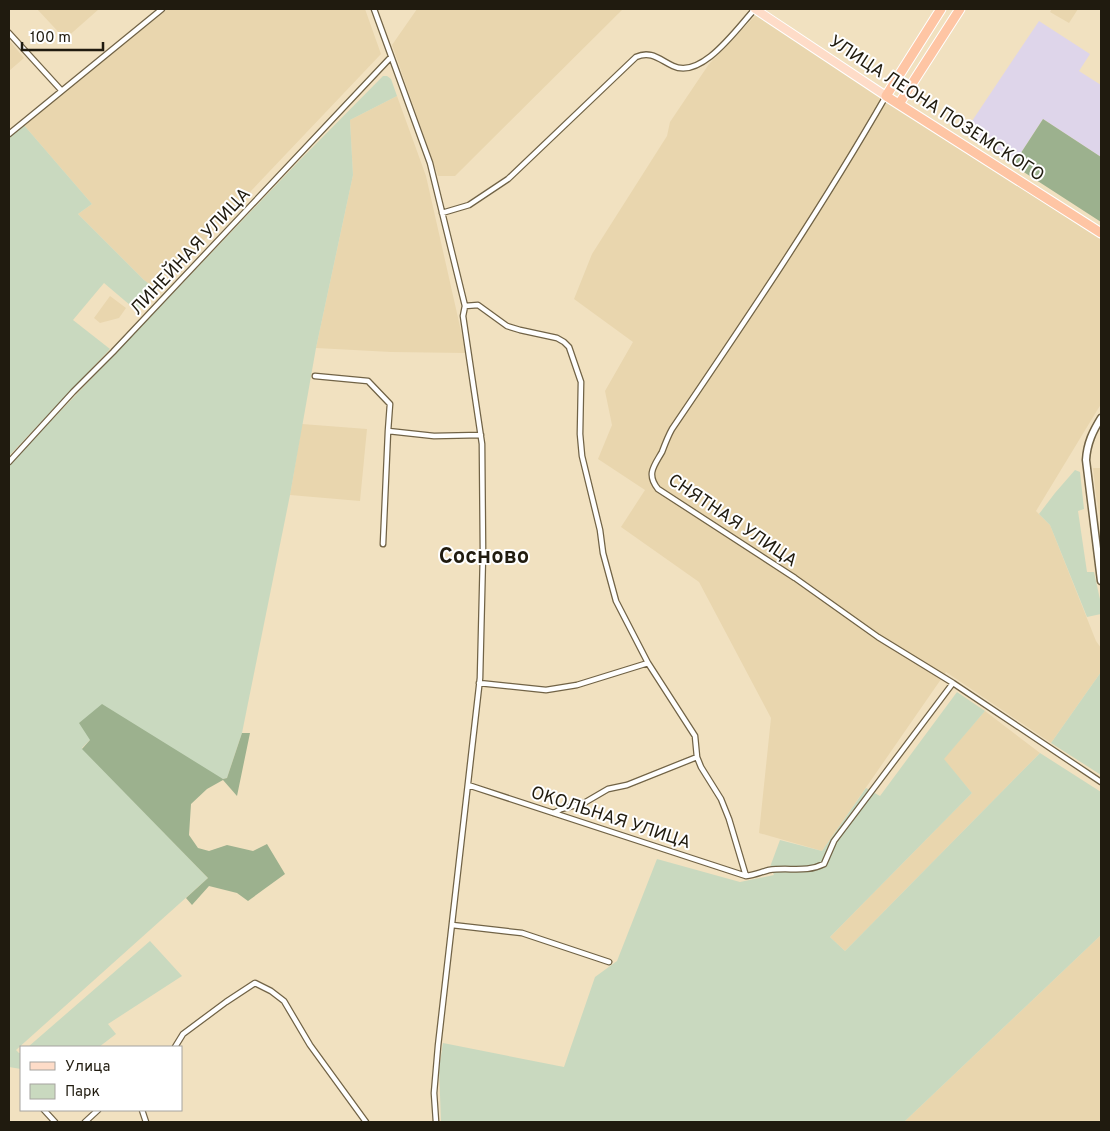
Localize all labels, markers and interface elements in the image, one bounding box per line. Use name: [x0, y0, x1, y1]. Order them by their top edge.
scale bar: [22, 20, 104, 52]
text: 100 m: [30, 29, 71, 48]
street label: УЛИЦА ЛЕОНА ПОЗЕМСКОГО: [824, 31, 1048, 188]
street label: ЛИНЕЙНАЯ УЛИЦА: [124, 182, 256, 321]
street label: СНЯТНАЯ УЛИЦА: [663, 469, 801, 573]
district label: Сосново: [439, 544, 529, 571]
street label: ОКОЛЬНАЯ УЛИЦА: [528, 782, 693, 855]
legend: [20, 1046, 182, 1111]
text: Улица: [65, 1058, 110, 1077]
text: Парк: [65, 1083, 100, 1102]

